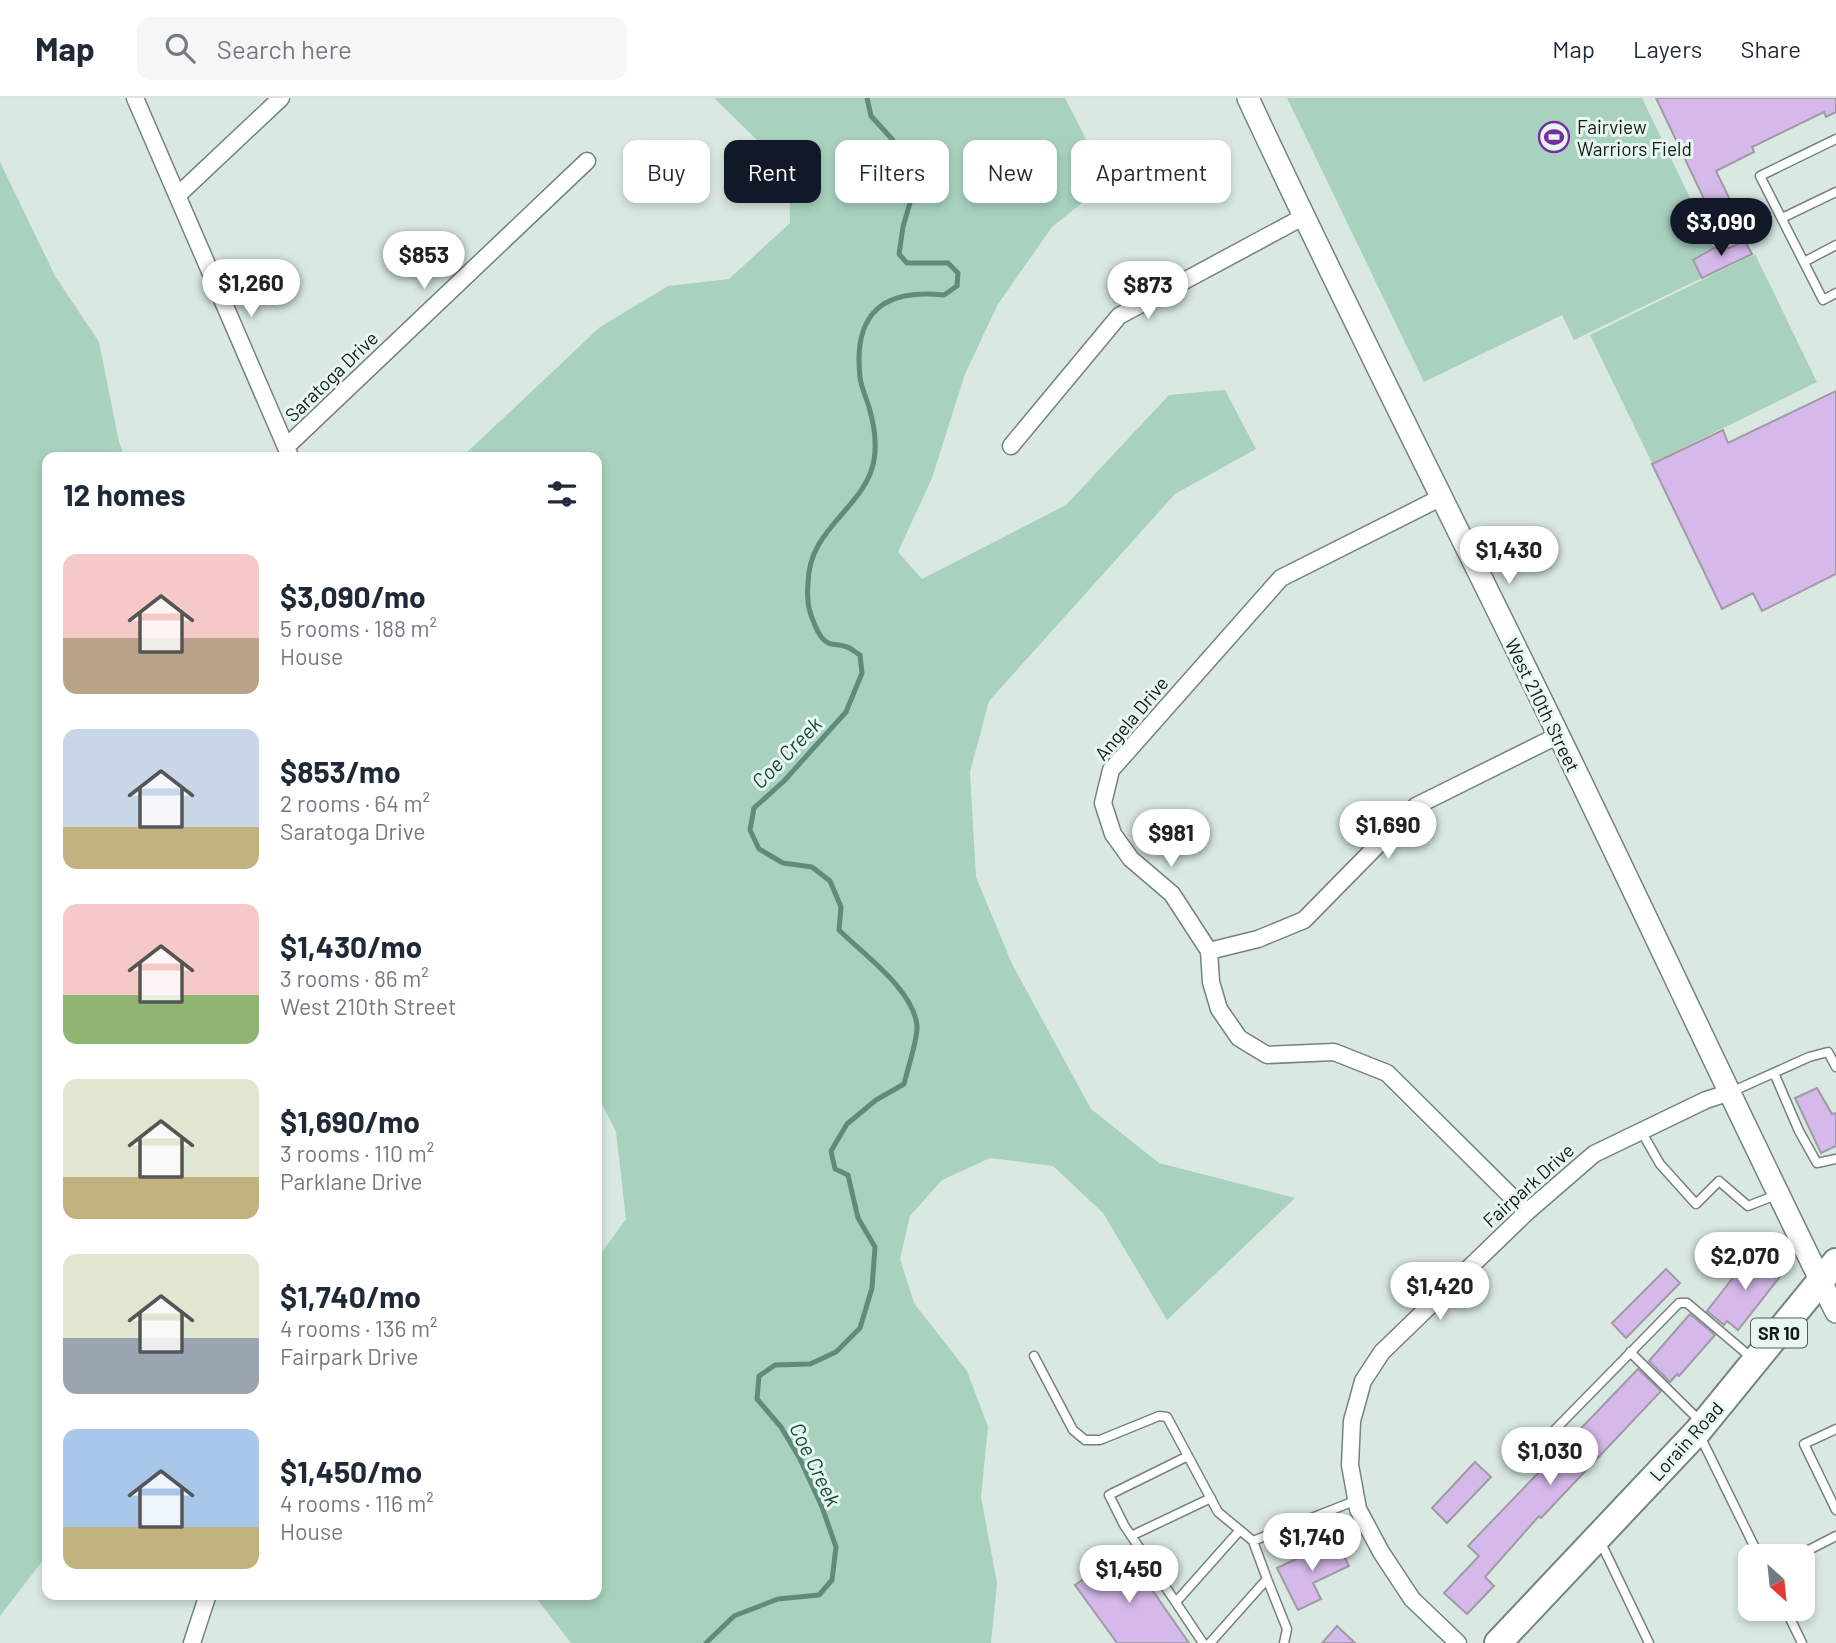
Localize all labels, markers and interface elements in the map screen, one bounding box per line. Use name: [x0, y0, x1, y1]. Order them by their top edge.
search box: [137, 17, 627, 80]
text: Map: [35, 28, 95, 68]
icon: search: [161, 29, 199, 67]
text: Search here: [217, 33, 352, 64]
text: Map: [1552, 34, 1595, 63]
text: Layers: [1633, 34, 1702, 63]
text: Share: [1740, 34, 1801, 63]
place label: Fairview Warriors Field: [1577, 115, 1692, 160]
sports icon: Fairview Warriors Field: [1537, 120, 1571, 154]
chip: Buy: [623, 140, 710, 203]
chip: Rent: [724, 140, 821, 203]
chip: Filters: [835, 140, 949, 203]
chip: New: [963, 140, 1057, 203]
chip: Apartment: [1071, 140, 1231, 203]
pin: $3,090: [1664, 198, 1778, 258]
text: $3,090: [1686, 207, 1756, 235]
pin: $853: [383, 232, 465, 291]
text: $853: [399, 240, 449, 268]
pin: $1,260: [194, 260, 308, 319]
pin: $873: [1107, 262, 1189, 321]
text: $1,260: [218, 268, 284, 296]
text: $873: [1123, 270, 1173, 298]
street label: Saratoga Drive: [280, 326, 382, 426]
icon: filters: [543, 475, 581, 513]
text: 12 homes: [63, 476, 186, 512]
pin: $1,430: [1452, 526, 1566, 586]
text: $1,430: [1476, 535, 1542, 563]
text: $3,090/mo: [280, 578, 426, 614]
icon: home: [119, 582, 203, 666]
text: 5 rooms · 188 m²: [280, 614, 437, 642]
street label: West 210th Street: [1501, 634, 1585, 776]
text: House: [280, 642, 343, 670]
street label: Angela Drive: [1089, 671, 1173, 765]
water label: Coe Creek: [746, 710, 827, 793]
text: $853/mo: [280, 753, 401, 789]
icon: home: [119, 757, 203, 841]
text: 2 rooms · 64 m²: [280, 789, 430, 817]
pin: $1,690: [1331, 802, 1445, 861]
pin: $981: [1130, 810, 1212, 869]
text: $1,690: [1355, 810, 1421, 838]
text: Saratoga Drive: [280, 817, 426, 845]
text: $981: [1148, 818, 1194, 846]
text: $1,430/mo: [280, 928, 422, 964]
icon: home: [119, 932, 203, 1016]
text: 3 rooms · 86 m²: [280, 964, 429, 992]
text: West 210th Street: [280, 992, 456, 1020]
text: $1,690/mo: [280, 1103, 420, 1139]
icon: home: [119, 1107, 203, 1191]
street label: Fairpark Drive: [1478, 1138, 1578, 1232]
text: 3 rooms · 110 m²: [280, 1139, 434, 1167]
text: Parklane Drive: [280, 1167, 423, 1195]
pin: $2,070: [1688, 1232, 1802, 1292]
text: $2,070: [1710, 1241, 1780, 1269]
pin: $1,420: [1383, 1262, 1497, 1322]
text: $1,420: [1406, 1271, 1474, 1299]
text: $1,740/mo: [280, 1278, 421, 1314]
icon: home: [119, 1282, 203, 1366]
text: 4 rooms · 136 m²: [280, 1314, 438, 1342]
road number: SR 10: [1751, 1318, 1807, 1348]
text: Fairpark Drive: [280, 1342, 419, 1370]
street label: Lorain Road: [1644, 1397, 1728, 1485]
water label: Coe Creek: [785, 1418, 847, 1511]
pin: $1,030: [1493, 1428, 1607, 1487]
text: $1,030: [1517, 1436, 1583, 1464]
text: $1,450/mo: [280, 1453, 422, 1489]
icon: home: [119, 1457, 203, 1541]
text: 4 rooms · 116 m²: [280, 1489, 434, 1517]
pin: $1,740: [1255, 1514, 1369, 1573]
text: House: [280, 1517, 343, 1545]
text: $1,740: [1279, 1522, 1345, 1550]
north arrow: [1738, 1544, 1815, 1620]
map controls: [1738, 1544, 1815, 1621]
pin: $1,450: [1072, 1546, 1186, 1605]
text: $1,450: [1096, 1554, 1162, 1582]

